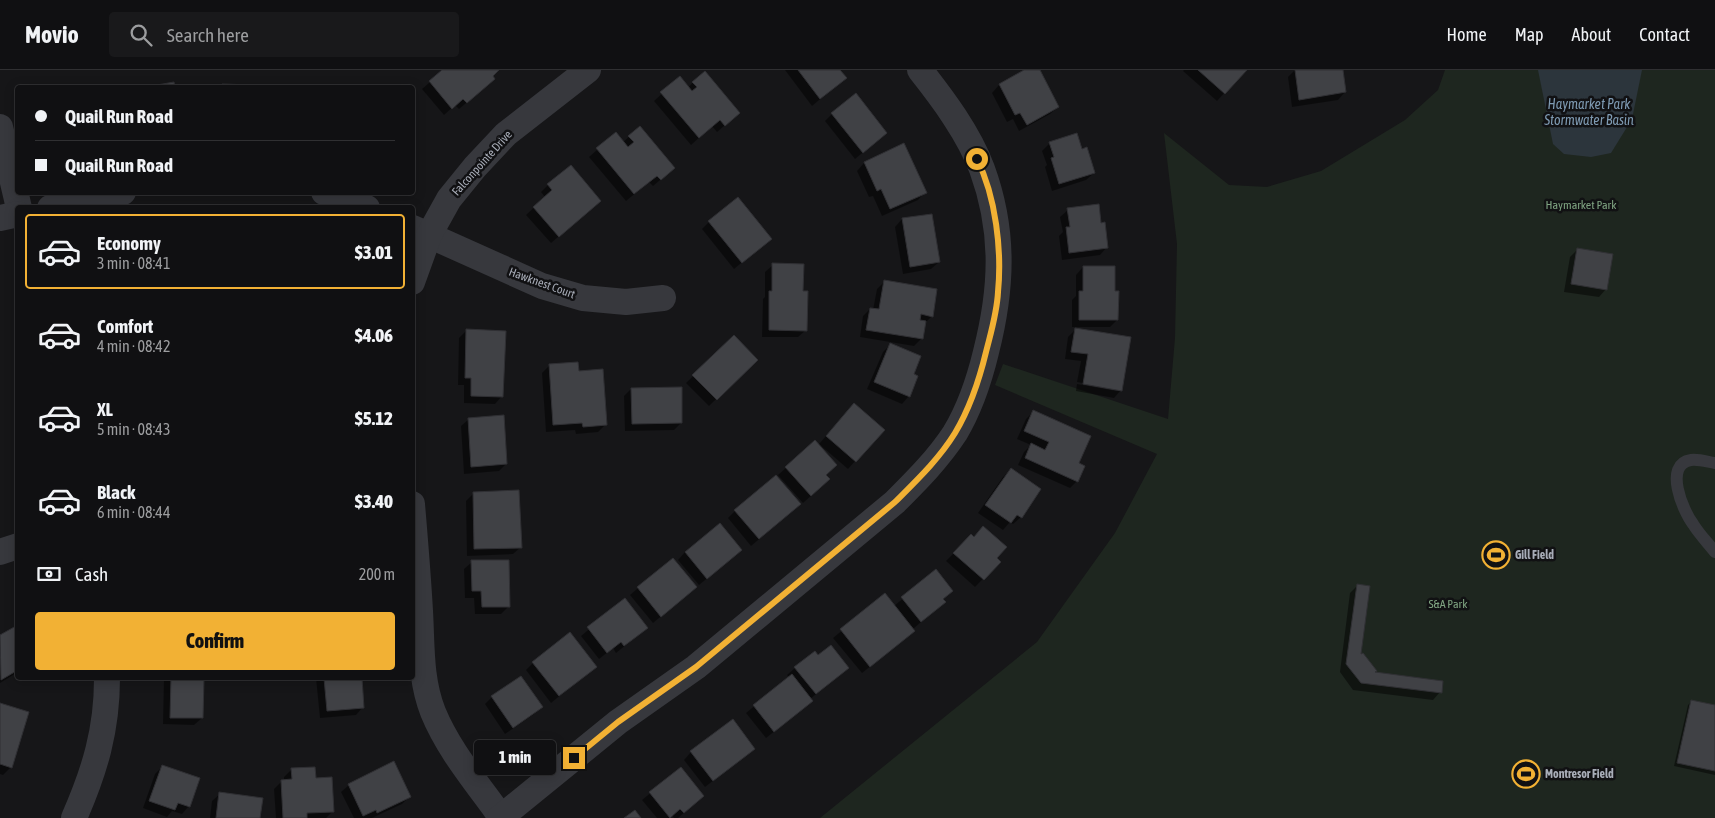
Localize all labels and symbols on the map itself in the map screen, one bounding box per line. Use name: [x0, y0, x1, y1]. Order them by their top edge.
water label: Haymarket Park Stormwater Basin: [1543, 96, 1634, 128]
street label: Falconpointe Drive: [449, 128, 515, 198]
route start: [966, 148, 988, 170]
park label: Haymarket Park: [1546, 198, 1617, 212]
street label: Hawknest Court: [507, 265, 577, 302]
sports icon: Gill Field: [1481, 540, 1511, 570]
place label: Gill Field: [1515, 548, 1554, 562]
park label: S&A Park: [1429, 597, 1468, 611]
callout: 1 min: [474, 740, 556, 776]
route end: [563, 747, 585, 769]
sports icon: Montresor Field: [1511, 759, 1541, 789]
place label: Montresor Field: [1545, 767, 1614, 781]

